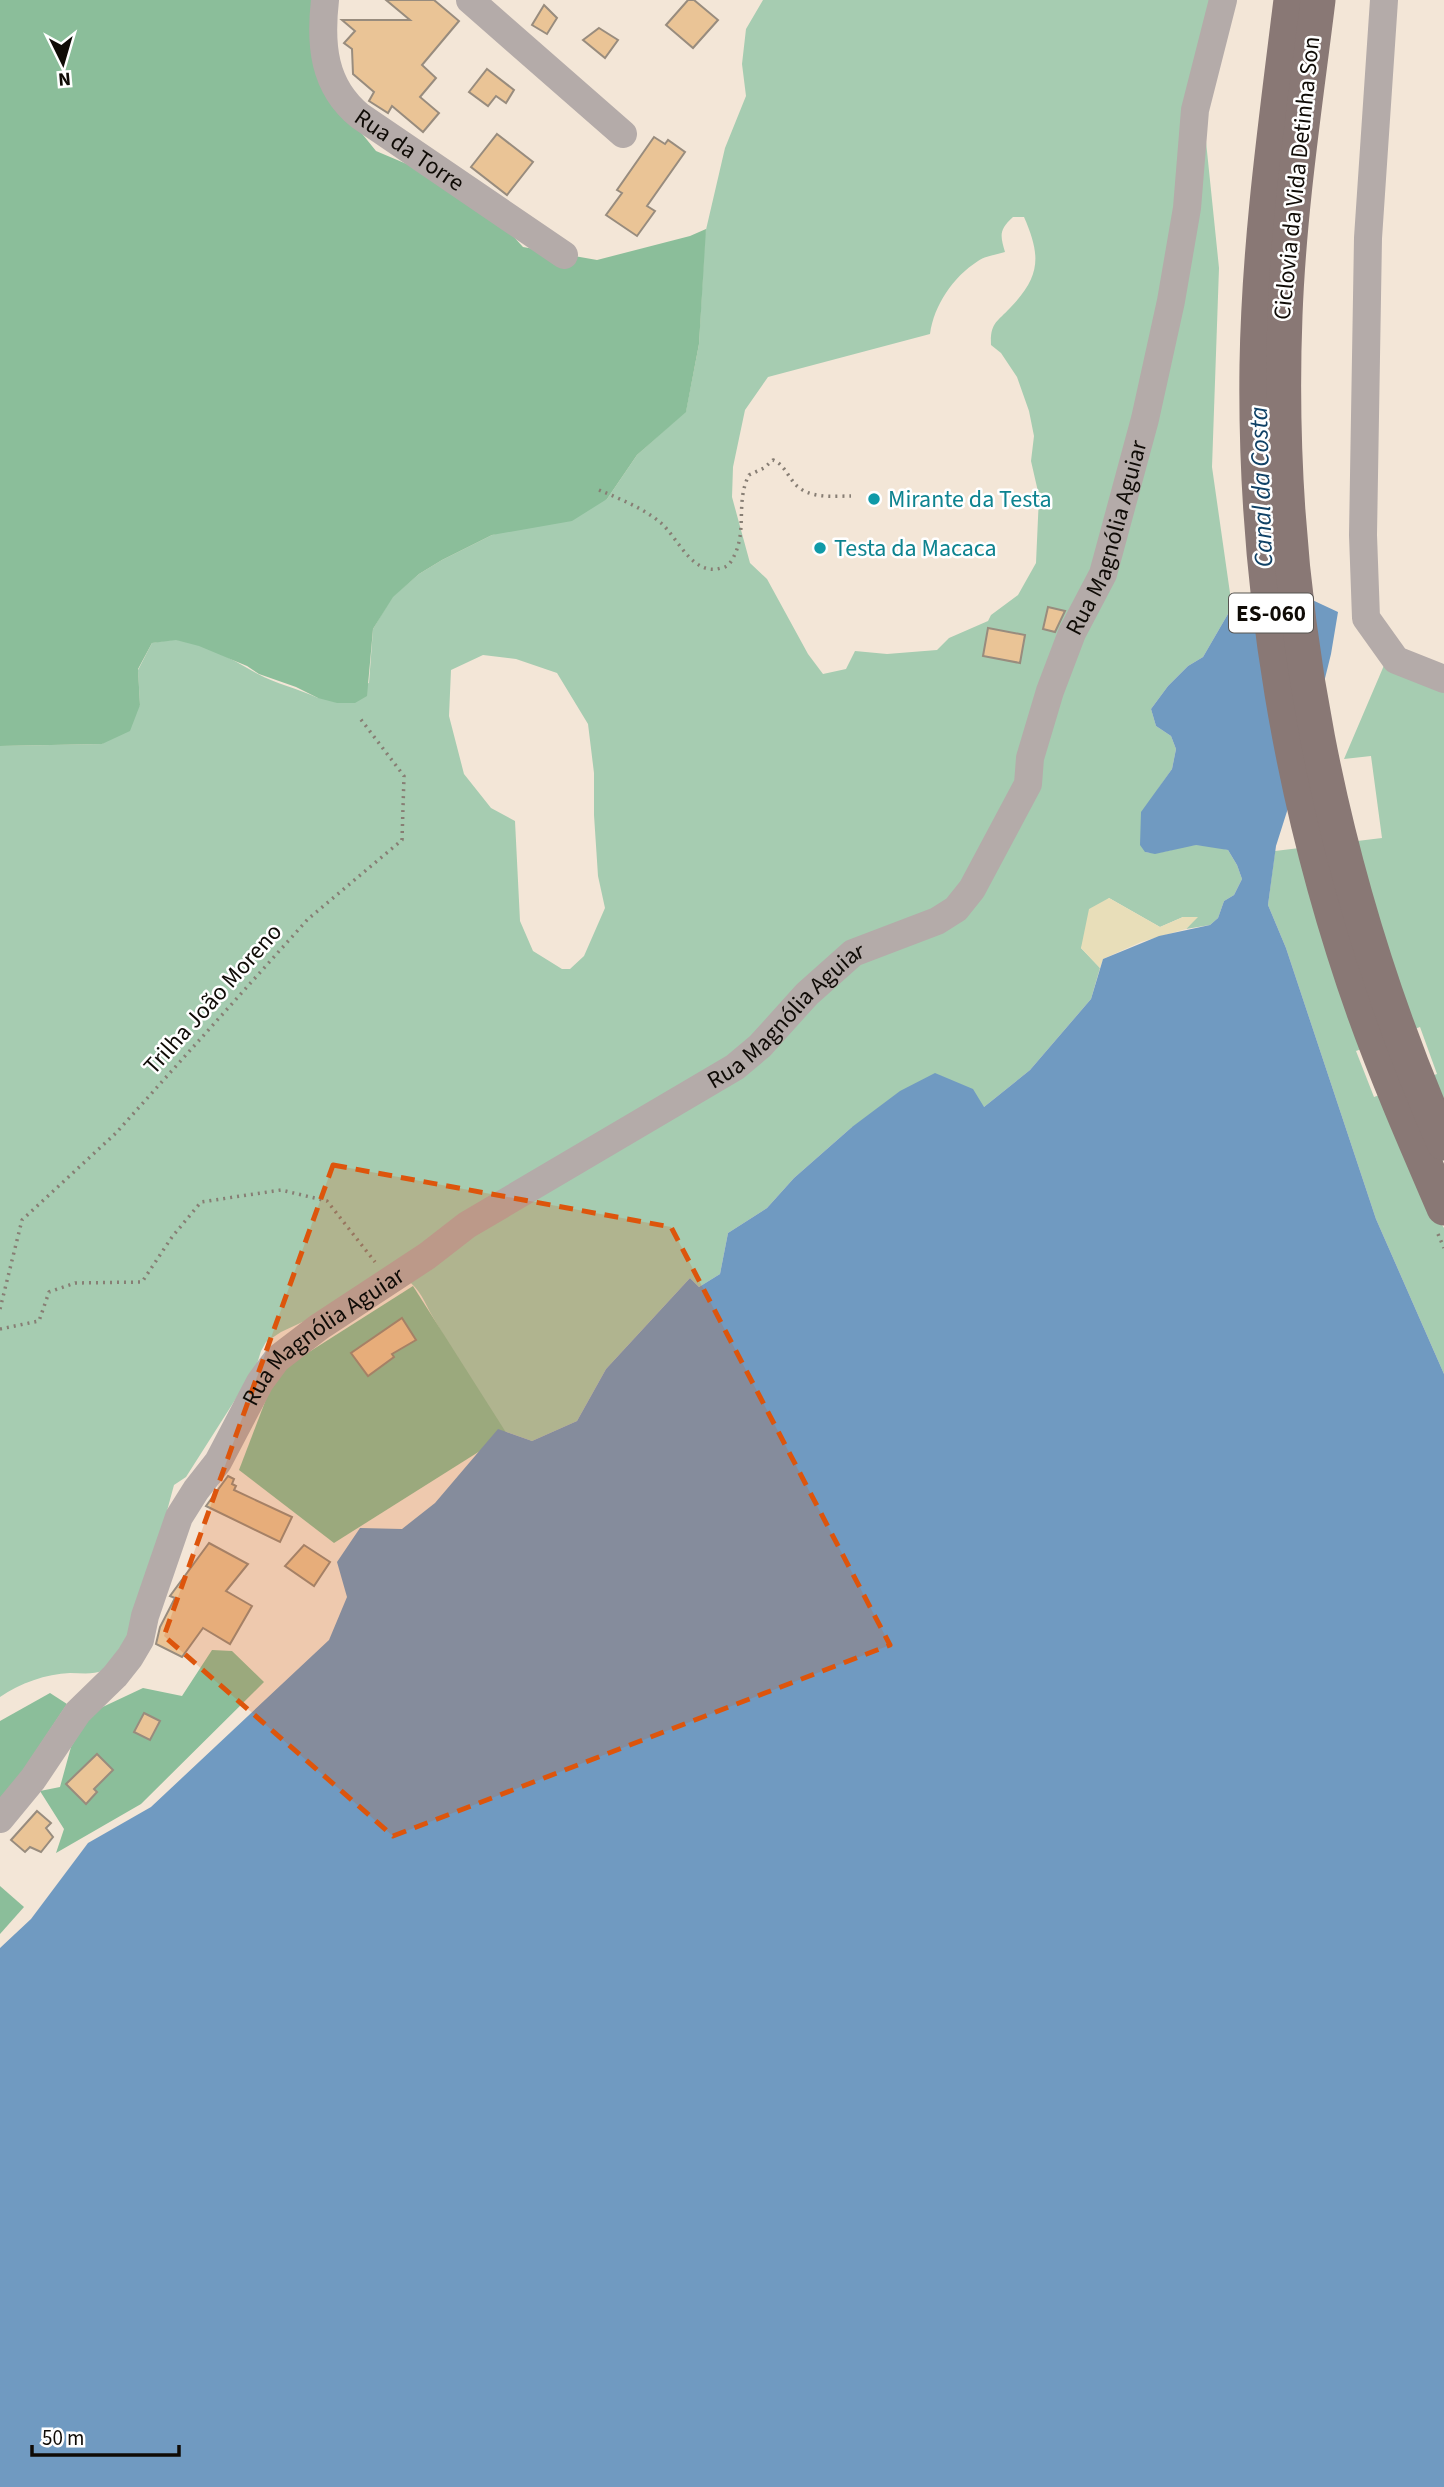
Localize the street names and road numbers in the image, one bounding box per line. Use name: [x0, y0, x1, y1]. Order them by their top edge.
street label: Ciclovia da Vida Detinha Son: [1265, 35, 1329, 321]
street label: Rua da Torre: [347, 100, 472, 200]
street label: Rua Magnólia Aguiar: [1056, 436, 1156, 641]
road number: ES-060: [1229, 594, 1313, 632]
street label: Trilha João Moreno: [136, 916, 290, 1082]
street label: Rua Magnólia Aguiar: [700, 933, 870, 1097]
street label: Rua Magnólia Aguiar: [233, 1258, 412, 1412]

